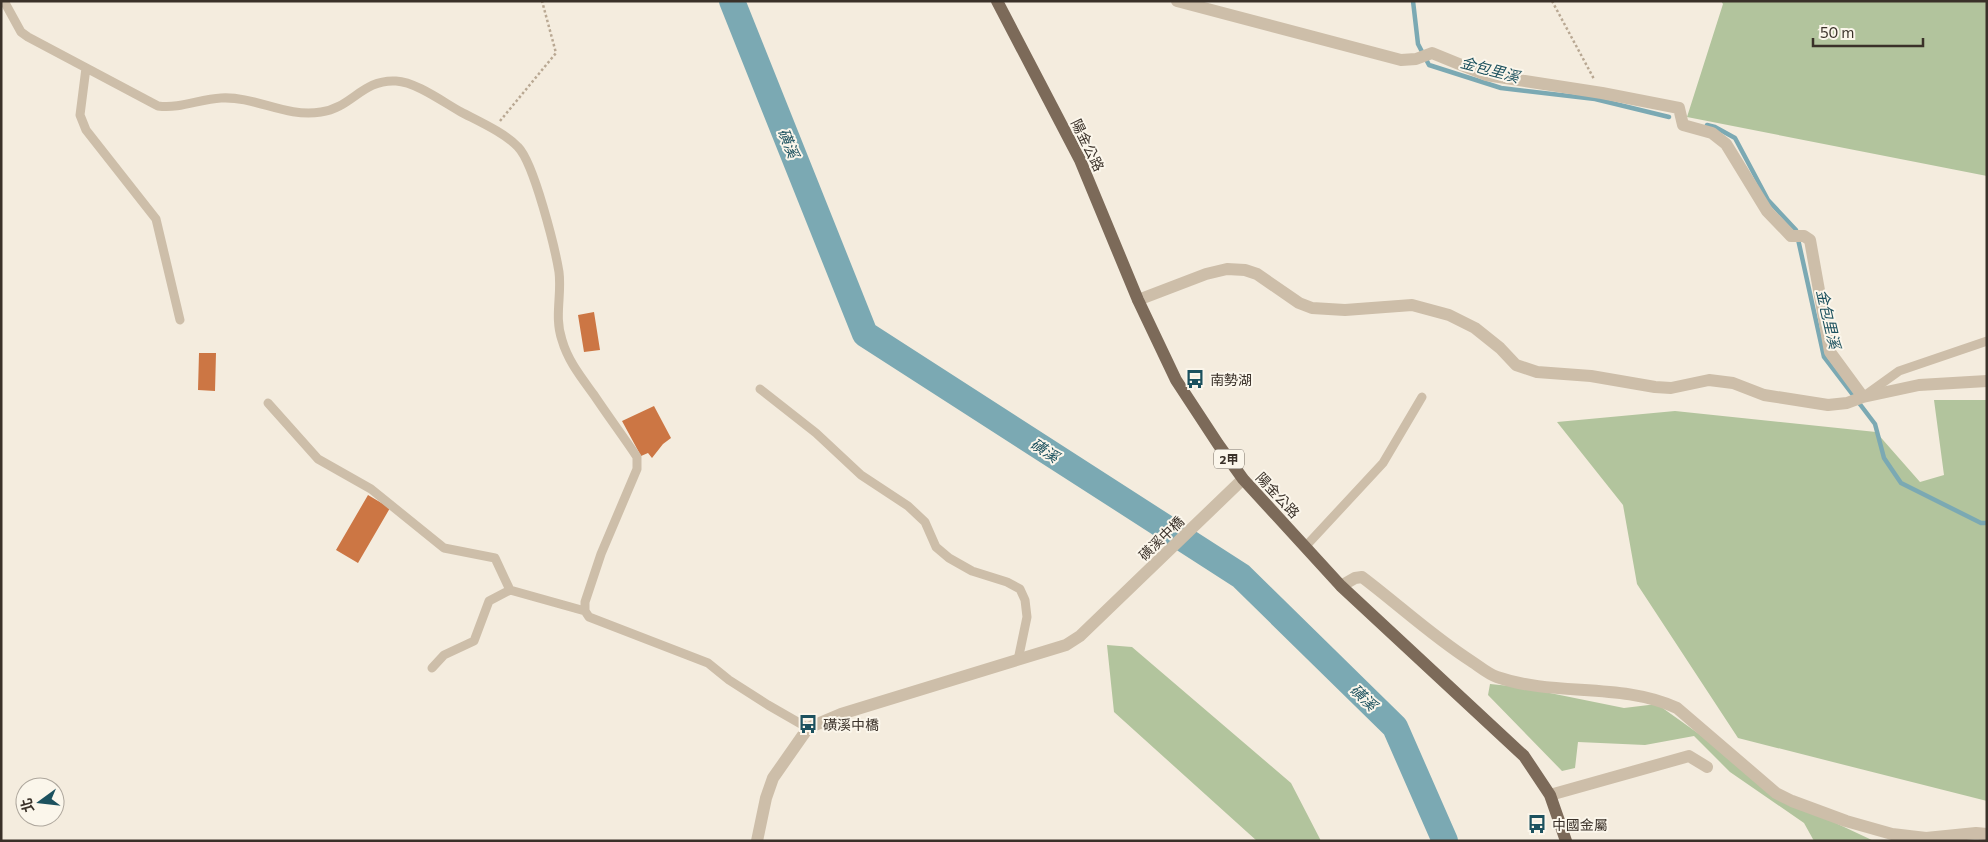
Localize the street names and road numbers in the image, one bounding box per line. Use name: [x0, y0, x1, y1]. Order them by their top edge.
street label: 陽金公路: [1068, 116, 1108, 174]
road number: 2甲: [1214, 449, 1244, 468]
street label: 陽金公路: [1253, 469, 1303, 521]
street label: 磺溪中橋: [1135, 512, 1187, 564]

